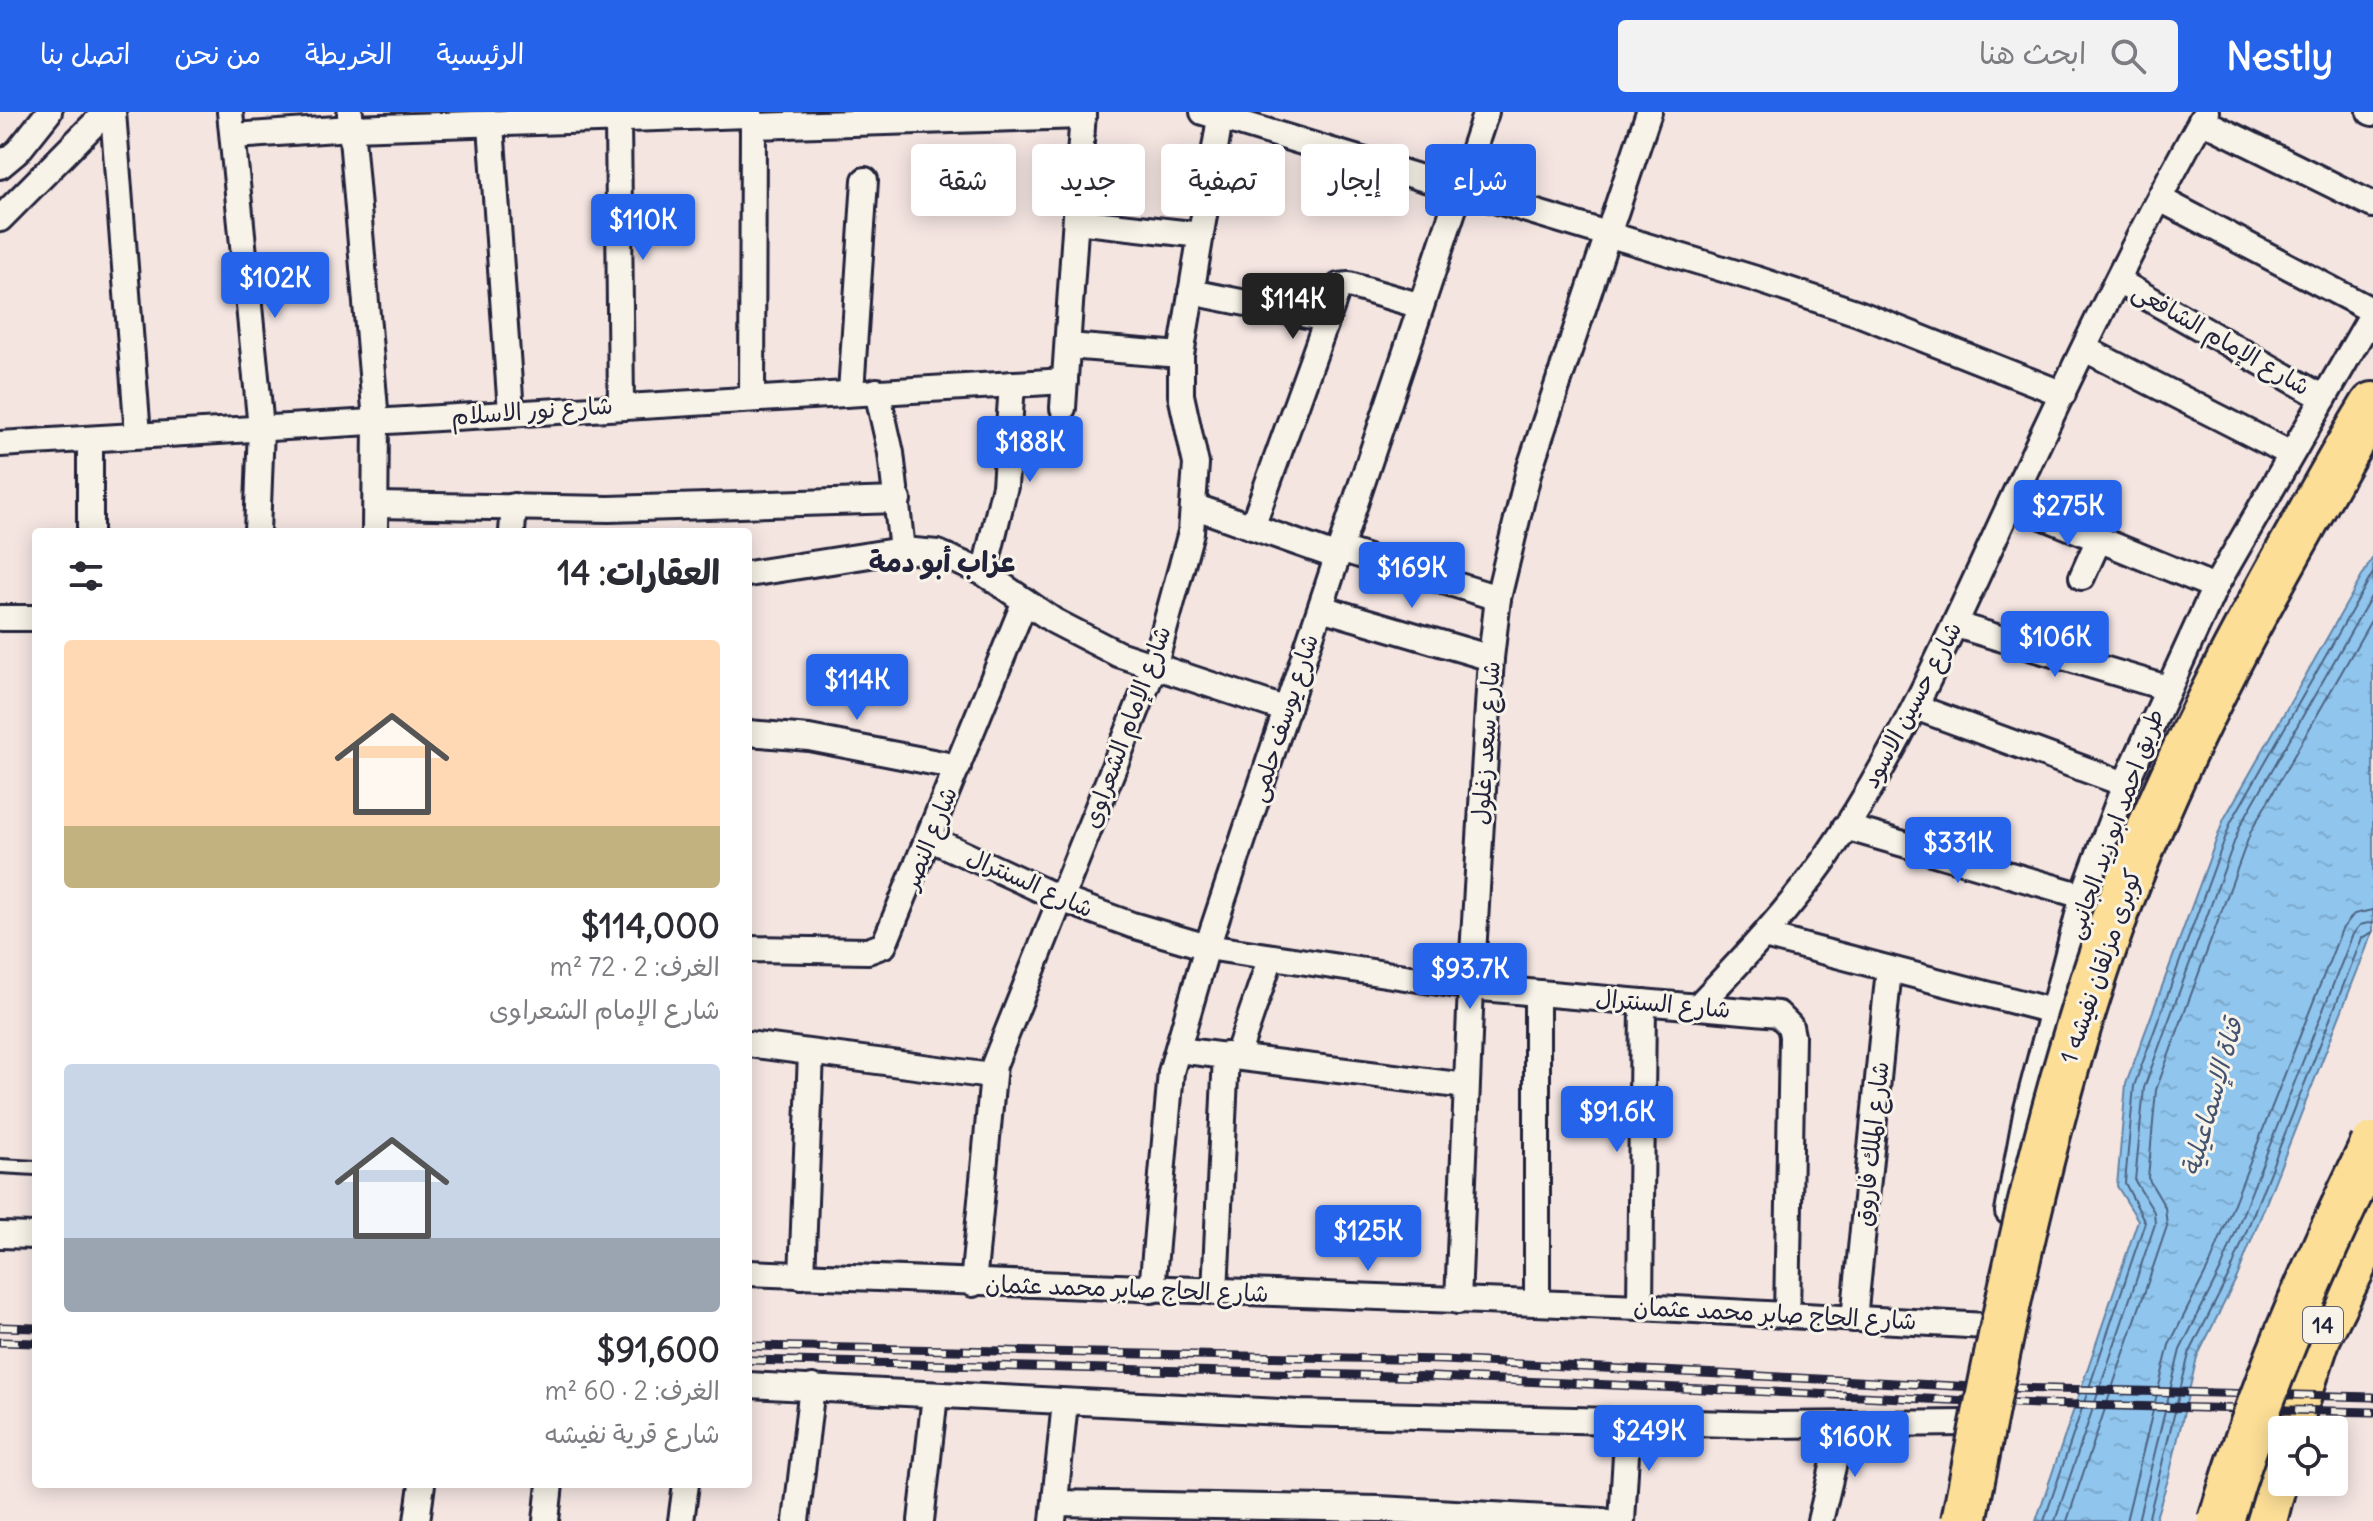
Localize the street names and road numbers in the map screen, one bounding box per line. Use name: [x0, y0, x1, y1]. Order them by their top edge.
street label: شارع الإمام الشافعى: [2125, 275, 2316, 405]
street label: شارع نور الاسلام: [450, 389, 614, 435]
street label: شارع حسين الاسود: [1855, 616, 1970, 794]
street label: شارع الإمام الشعراوى: [1075, 621, 1180, 833]
street label: شارع يوسف حلمى: [1242, 630, 1327, 806]
street label: شارع سعد زغلول: [1464, 660, 1509, 826]
street label: طريق احمد ابو زيد الجانبى: [2058, 704, 2171, 943]
street label: شارع النصر: [894, 782, 966, 896]
street label: شارع السنترال: [961, 841, 1098, 926]
street label: كوبرى مزلقان نفيشه 1: [2053, 864, 2149, 1068]
street label: شارع السنترال: [1594, 982, 1732, 1027]
street label: شارع الملك فاروق: [1847, 1060, 1898, 1228]
street label: شارع الحاج صابر محمد عثمان: [985, 1268, 1269, 1311]
street label: شارع الحاج صابر محمد عثمان: [1633, 1291, 1917, 1338]
road number: 14: [2303, 1307, 2343, 1343]

